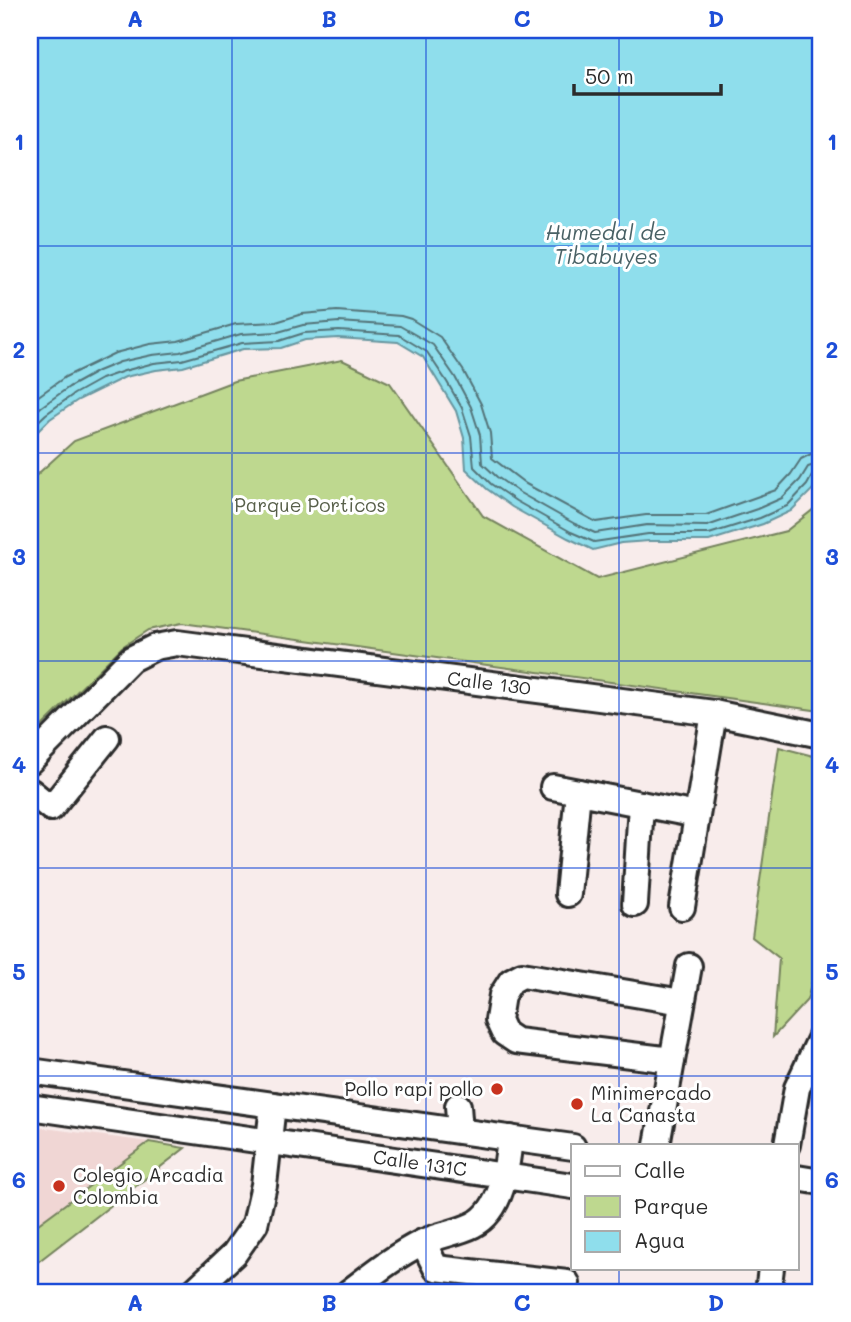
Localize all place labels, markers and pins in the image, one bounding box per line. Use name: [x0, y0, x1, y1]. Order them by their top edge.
place label: Pollo rapi pollo: [344, 1076, 483, 1101]
place label: Minimercado La Canasta: [591, 1080, 711, 1127]
marker: Pollo rapi pollo: [489, 1081, 505, 1097]
marker: Minimercado La Canasta: [569, 1096, 585, 1112]
place label: Colegio Arcadia Colombia: [73, 1162, 224, 1209]
marker: Colegio Arcadia Colombia: [51, 1178, 67, 1194]

